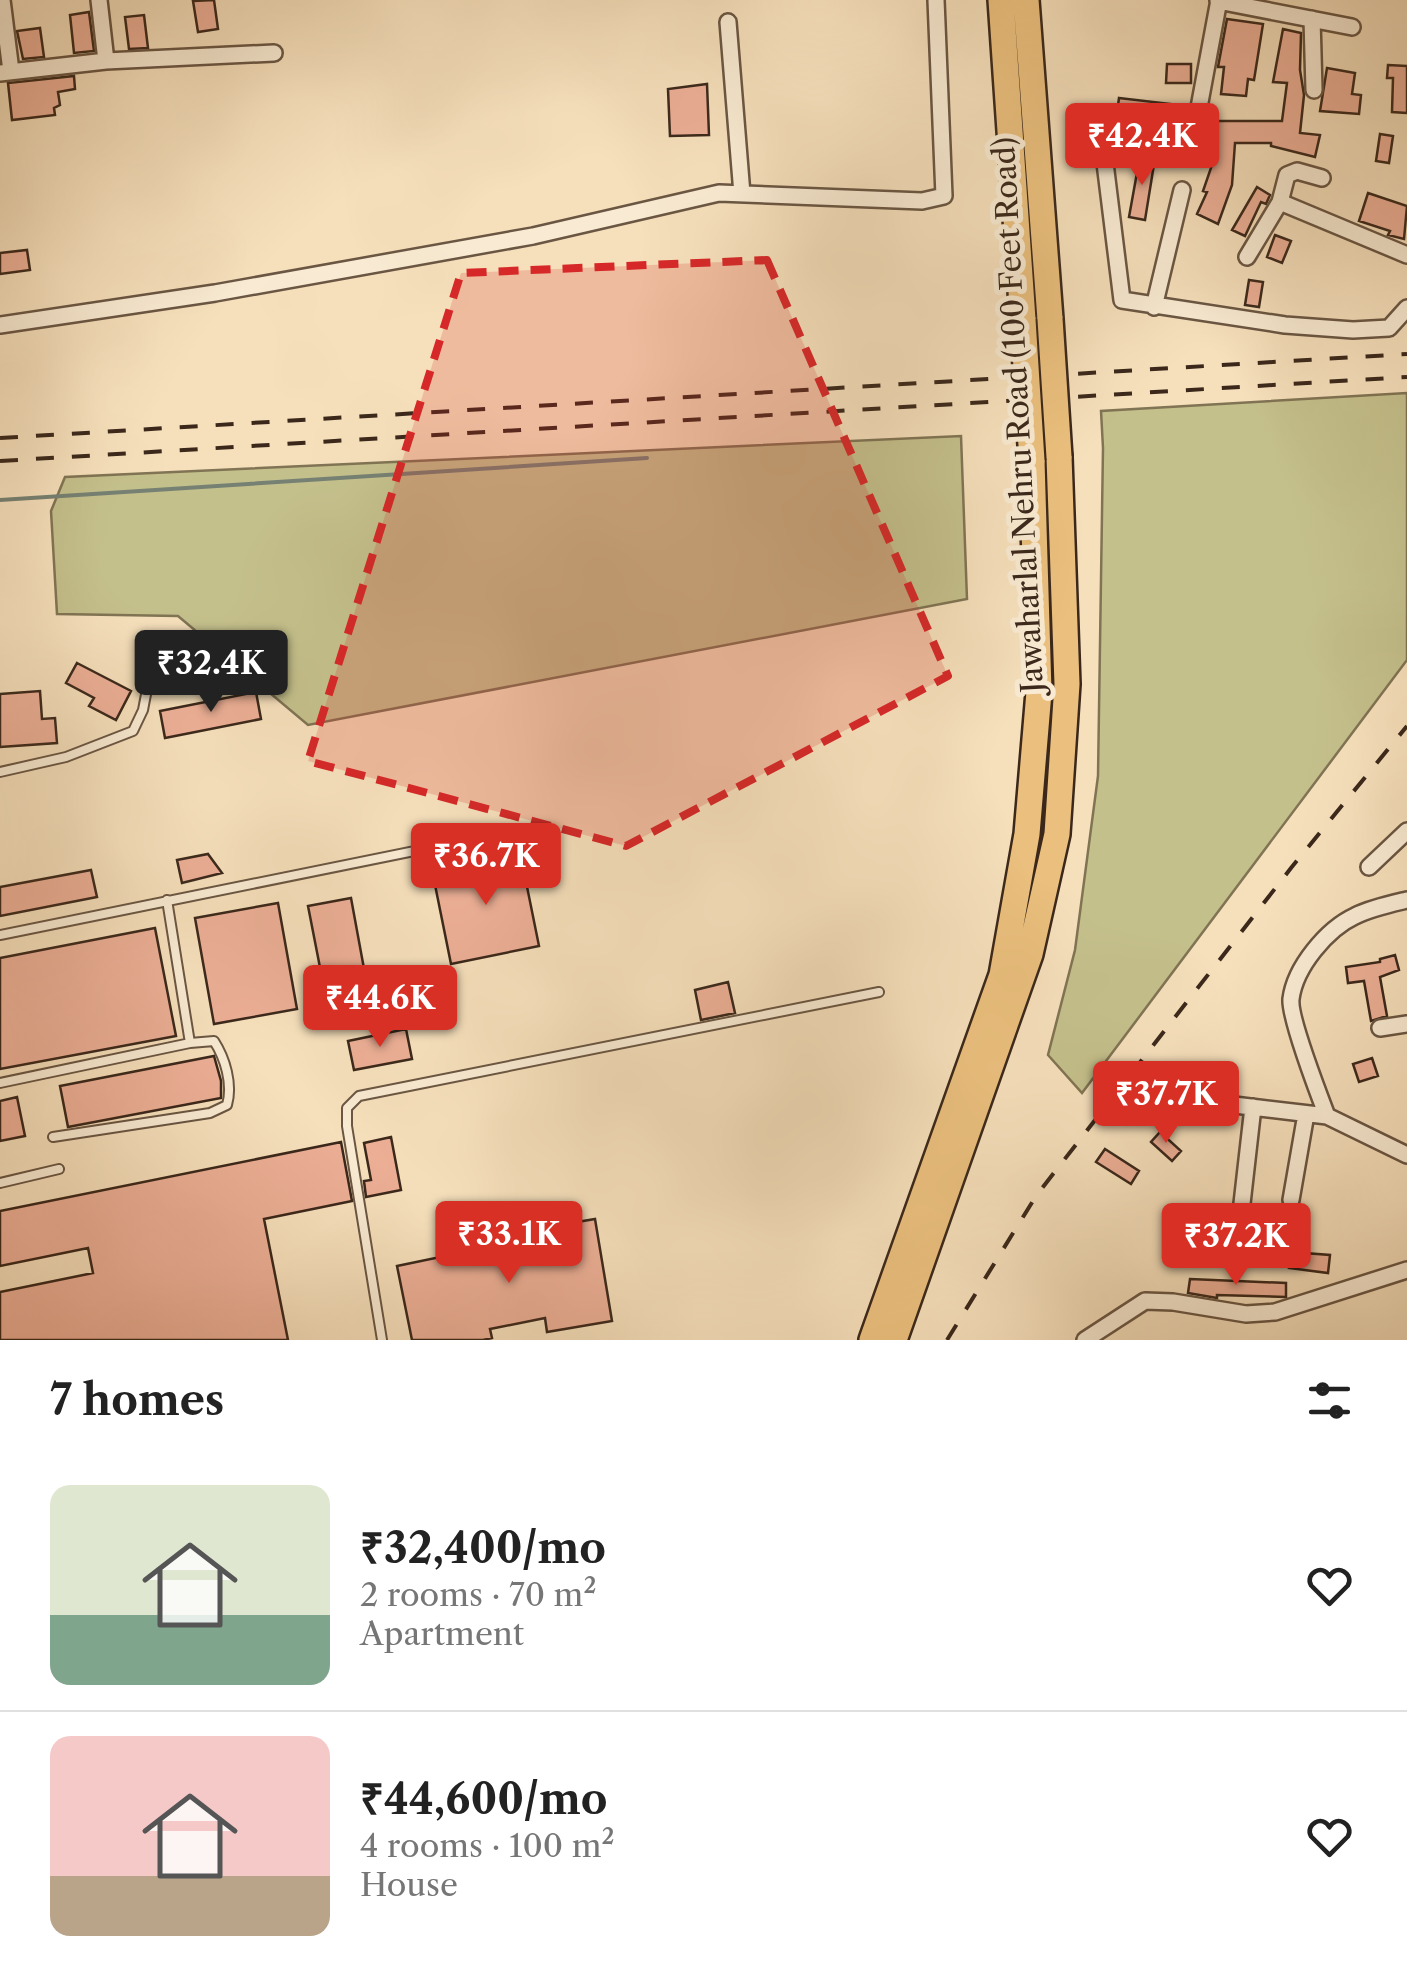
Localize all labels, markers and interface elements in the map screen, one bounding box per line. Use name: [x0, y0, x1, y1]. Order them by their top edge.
pin: ₹42.4K: [1061, 103, 1223, 188]
text: ₹42.4K: [1087, 116, 1197, 155]
street label: Jawaharlal Nehru Road (100 Feet Road): [985, 136, 1051, 698]
pin: ₹32.4K: [130, 630, 292, 715]
text: ₹32.4K: [157, 643, 265, 682]
pin: ₹36.7K: [405, 823, 567, 908]
text: ₹36.7K: [433, 836, 539, 875]
pin: ₹44.6K: [299, 965, 461, 1050]
text: ₹44.6K: [325, 978, 435, 1017]
pin: ₹37.7K: [1085, 1061, 1247, 1146]
text: ₹37.7K: [1115, 1074, 1217, 1113]
pin: ₹33.1K: [428, 1201, 590, 1286]
pin: ₹37.2K: [1155, 1203, 1317, 1288]
text: ₹33.1K: [457, 1214, 561, 1253]
text: ₹37.2K: [1184, 1216, 1288, 1255]
icon: filters: [1302, 1373, 1357, 1428]
text: 7 homes: [50, 1374, 224, 1426]
text: ₹32,400/mo: [360, 1522, 606, 1574]
icon: home: [130, 1525, 250, 1645]
icon: heart: [1302, 1558, 1357, 1613]
text: 2 rooms · 70 m²: [360, 1575, 596, 1614]
text: Apartment: [360, 1614, 524, 1653]
text: ₹44,600/mo: [360, 1773, 608, 1825]
icon: home: [130, 1776, 250, 1896]
icon: heart: [1302, 1809, 1357, 1864]
text: 4 rooms · 100 m²: [360, 1826, 615, 1865]
text: House: [360, 1865, 458, 1904]

